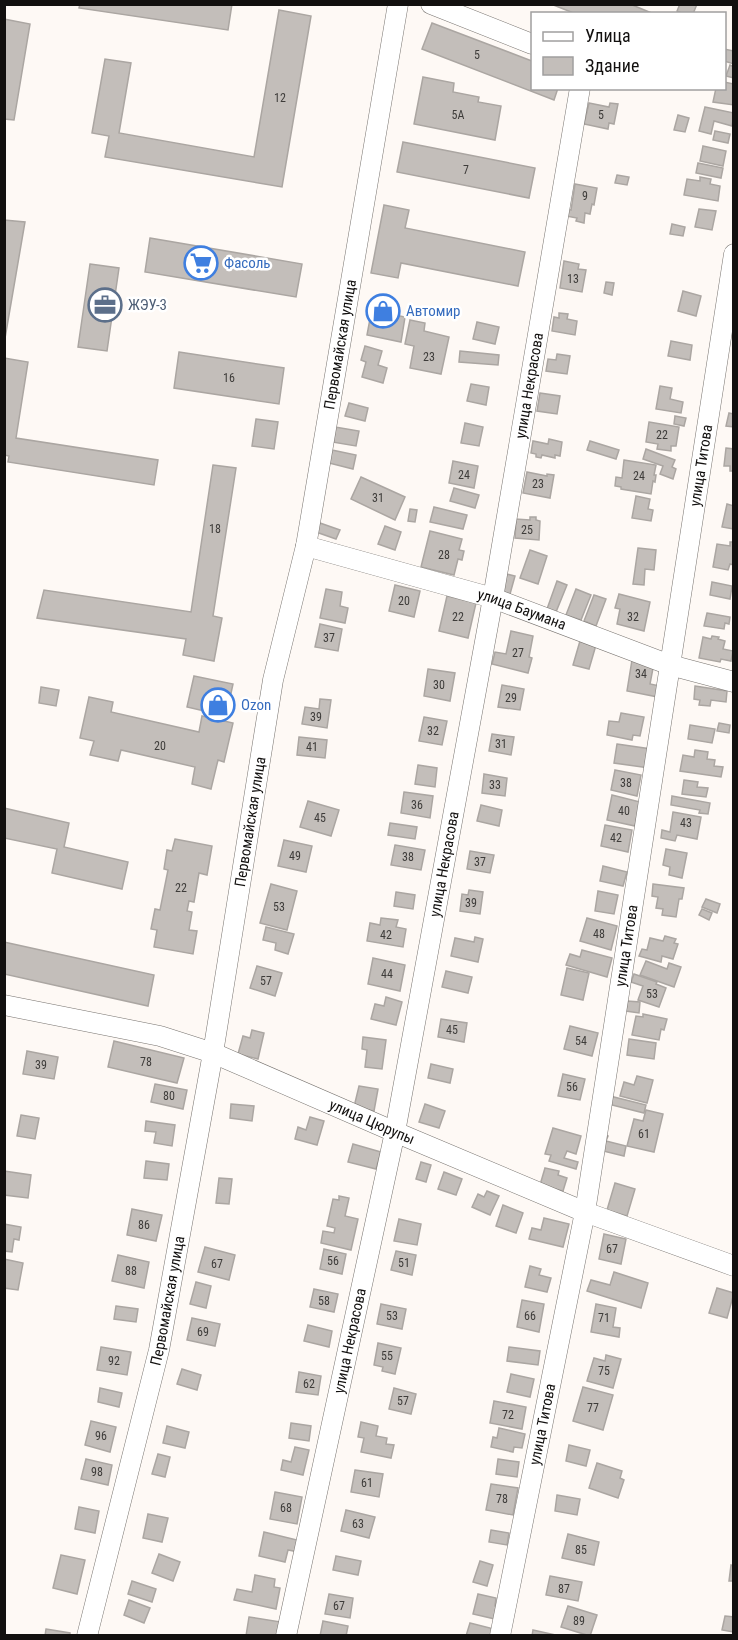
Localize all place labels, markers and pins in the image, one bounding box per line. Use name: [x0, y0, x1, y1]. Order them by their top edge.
supermarket icon: Фасоль: [183, 245, 219, 281]
place label: Фасоль: [224, 254, 271, 272]
office icon: ЖЭУ-3: [87, 287, 123, 323]
shop icon: Автомир: [365, 293, 401, 329]
place label: ЖЭУ-3: [128, 296, 167, 314]
place label: Автомир: [406, 302, 460, 320]
shop icon: Ozon: [200, 687, 236, 723]
place label: Ozon: [241, 696, 271, 714]

